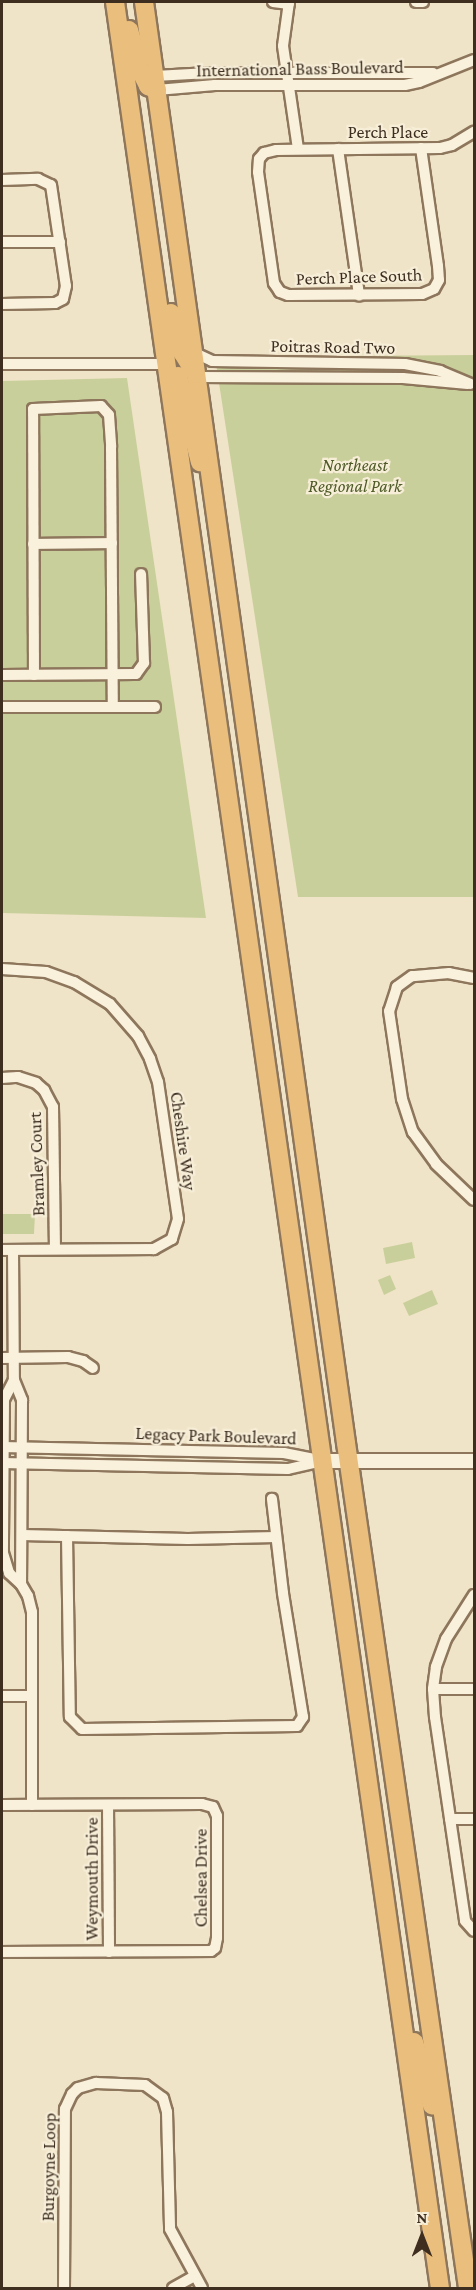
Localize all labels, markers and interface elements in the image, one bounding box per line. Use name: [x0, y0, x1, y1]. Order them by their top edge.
street label: International Bass Boulevard: [196, 56, 404, 82]
street label: Perch Place: [348, 121, 428, 143]
street label: Perch Place South: [296, 264, 422, 290]
street label: Poitras Road Two: [270, 335, 396, 359]
park label: Northeast Regional Park: [308, 455, 402, 498]
street label: Cheshire Way: [165, 1090, 201, 1192]
street label: Bramley Court: [24, 1111, 50, 1217]
street label: Legacy Park Boulevard: [135, 1422, 297, 1450]
street label: Weymouth Drive: [81, 1817, 103, 1941]
street label: Chelsea Drive: [190, 1829, 212, 1927]
street label: Burgoyne Loop: [37, 2113, 61, 2221]
north arrow: [392, 2206, 452, 2266]
text: N: [417, 2209, 427, 2226]

